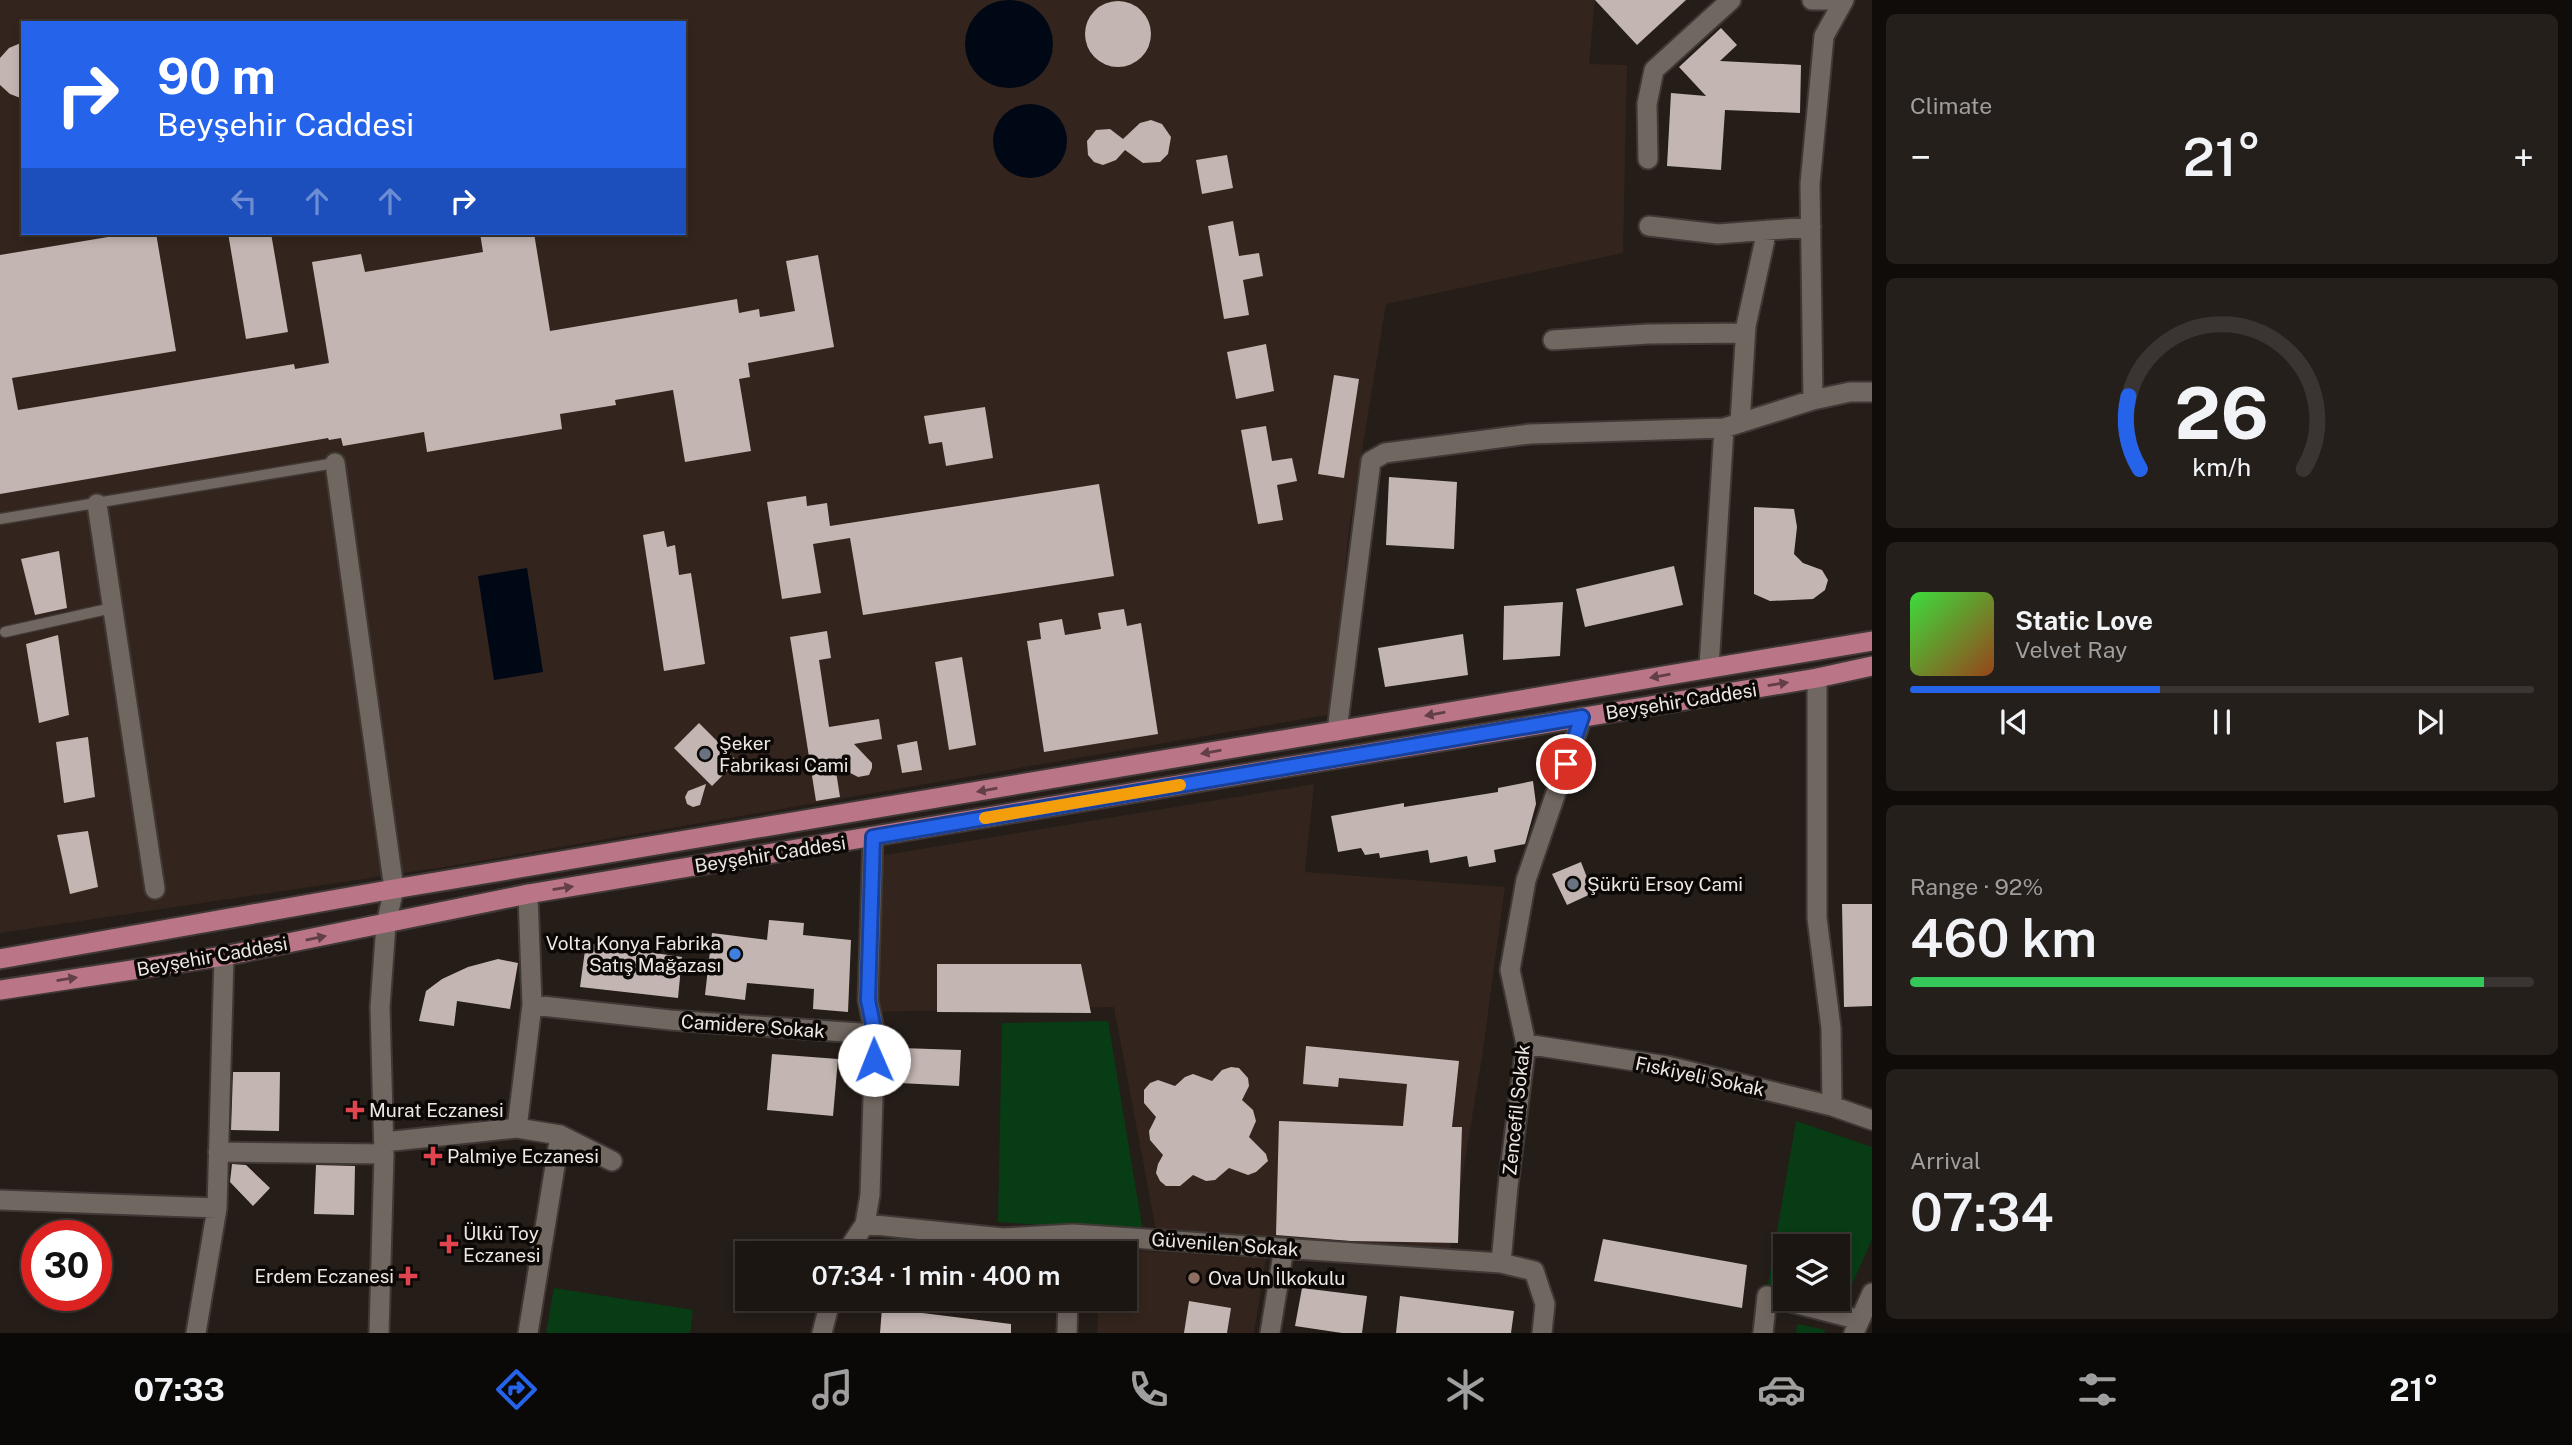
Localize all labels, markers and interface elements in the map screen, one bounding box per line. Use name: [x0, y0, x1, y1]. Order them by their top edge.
text: 90 m: [157, 47, 276, 105]
icon: right: [42, 49, 133, 140]
text: Climate: [1910, 92, 1992, 119]
text: Beyşehir Caddesi: [157, 106, 414, 143]
text: 21°: [2183, 127, 2261, 188]
text: −: [1910, 135, 1931, 180]
text: +: [2513, 135, 2534, 180]
icon: left: [225, 182, 263, 220]
icon: ahead: [298, 182, 336, 220]
icon: ahead: [371, 182, 409, 220]
icon: right: [444, 182, 482, 220]
text: 26: [2175, 370, 2269, 455]
text: km/h: [2193, 451, 2251, 481]
text: Static Love: [2015, 605, 2153, 636]
text: Velvet Ray: [2015, 636, 2127, 663]
one-way arrow: [1649, 671, 1671, 682]
street label: Beyşehir Caddesi: [1604, 678, 1758, 724]
one-way arrow: [1767, 678, 1789, 689]
icon: previous: [1995, 703, 2033, 741]
icon: pause: [2203, 703, 2241, 741]
icon: next: [2411, 703, 2449, 741]
one-way arrow: [1424, 709, 1446, 720]
place label: Şeker Fabrikasi Cami: [719, 732, 849, 776]
pin: [1536, 734, 1596, 794]
icon: arrive: [1547, 745, 1585, 783]
marker: Şeker Fabrikasi Cami: [697, 746, 713, 762]
one-way arrow: [1200, 747, 1222, 758]
one-way arrow: [976, 785, 998, 796]
street label: Beyşehir Caddesi: [693, 831, 847, 877]
place label: Şükrü Ersoy Cami: [1587, 873, 1743, 895]
text: Range · 92%: [1910, 873, 2043, 900]
marker: Şükrü Ersoy Cami: [1565, 876, 1581, 892]
one-way arrow: [552, 882, 574, 893]
text: 460 km: [1910, 908, 2097, 969]
street label: Beyşehir Caddesi: [135, 932, 289, 980]
one-way arrow: [305, 932, 327, 943]
place label: Volta Konya Fabrika Satış Mağazası: [546, 932, 721, 976]
marker: Volta Konya Fabrika Satış Mağazası: [727, 946, 743, 962]
one-way arrow: [57, 973, 79, 984]
street label: Camidere Sokak: [680, 1010, 826, 1042]
position arrow: [837, 1023, 911, 1097]
street label: Zencefil Sokak: [1498, 1043, 1534, 1177]
street label: Fıskiyeli Sokak: [1633, 1052, 1767, 1101]
place label: Murat Eczanesi: [369, 1099, 504, 1121]
marker: Murat Eczanesi: [347, 1102, 363, 1118]
place label: Palmiye Eczanesi: [447, 1145, 599, 1167]
text: Arrival: [1910, 1147, 1981, 1174]
marker: Palmiye Eczanesi: [425, 1148, 441, 1164]
text: 07:34: [1910, 1182, 2054, 1243]
speed limit sign: 30: [21, 1220, 112, 1311]
place label: Ülkü Toy Eczanesi: [463, 1222, 540, 1266]
street label: Güvenilen Sokak: [1151, 1228, 1300, 1260]
map controls: [1773, 1234, 1850, 1311]
button: layers: [1773, 1234, 1850, 1311]
marker: Ülkü Toy Eczanesi: [441, 1236, 457, 1252]
text: 07:34 · 1 min · 400 m: [812, 1260, 1060, 1291]
place label: Erdem Eczanesi: [255, 1265, 394, 1287]
place label: Ova Un İlkokulu: [1208, 1267, 1345, 1289]
marker: Erdem Eczanesi: [400, 1268, 416, 1284]
marker: Ova Un İlkokulu: [1186, 1270, 1202, 1286]
icon: directions: [492, 1365, 541, 1414]
icon: music: [808, 1365, 857, 1414]
icon: phone: [1124, 1365, 1173, 1414]
icon: climate: [1441, 1365, 1490, 1414]
icon: car: [1757, 1365, 1806, 1414]
icon: filters: [2073, 1365, 2122, 1414]
text: 07:33: [134, 1371, 225, 1408]
text: 21°: [2389, 1371, 2438, 1408]

